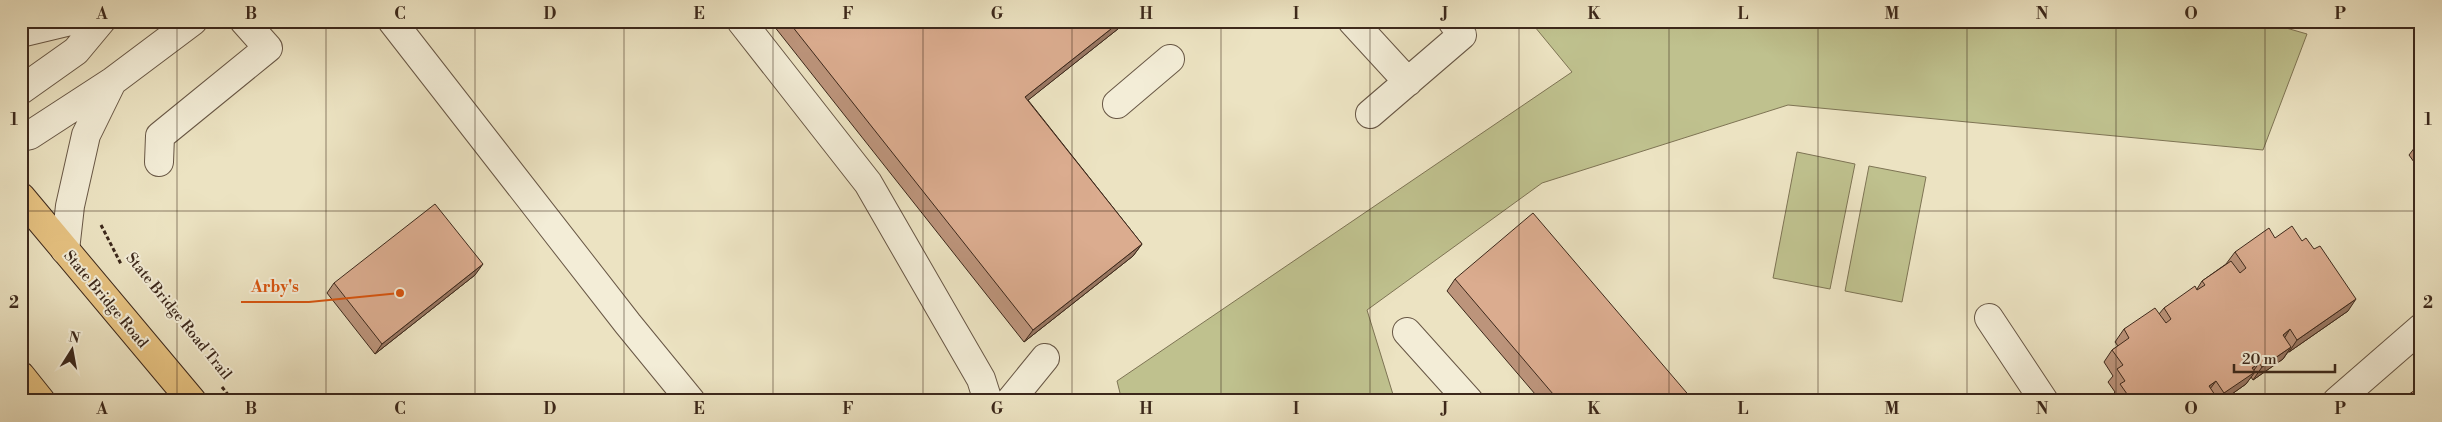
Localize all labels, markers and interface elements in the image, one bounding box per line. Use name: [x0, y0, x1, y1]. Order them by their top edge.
text: A: [95, 4, 108, 24]
text: B: [245, 4, 257, 24]
text: C: [394, 4, 406, 24]
text: D: [544, 4, 557, 24]
text: E: [693, 4, 705, 24]
text: F: [842, 4, 854, 24]
text: G: [991, 4, 1004, 24]
text: H: [1139, 4, 1153, 24]
text: I: [1293, 4, 1299, 24]
text: J: [1440, 4, 1448, 24]
text: K: [1588, 4, 1602, 24]
text: L: [1738, 4, 1749, 24]
text: M: [1885, 4, 1900, 24]
text: N: [2036, 4, 2049, 24]
text: O: [2184, 4, 2198, 24]
text: P: [2334, 4, 2346, 24]
text: 1: [10, 110, 18, 130]
text: 1: [2424, 110, 2432, 130]
street label: State Bridge Road: [59, 247, 152, 352]
street label: State Bridge Road Trail: [122, 249, 236, 384]
callout: Arby's: [241, 271, 309, 302]
text: Arby's: [250, 277, 299, 297]
text: 2: [9, 293, 19, 313]
text: 2: [2423, 293, 2433, 313]
north arrow: [48, 324, 98, 374]
text: N: [67, 328, 81, 348]
scale bar: [2234, 342, 2336, 374]
text: 20 m: [2242, 350, 2277, 369]
text: A: [95, 399, 108, 419]
text: B: [245, 399, 257, 419]
text: C: [394, 399, 406, 419]
text: D: [544, 399, 557, 419]
text: E: [693, 399, 705, 419]
text: F: [842, 399, 854, 419]
text: G: [991, 399, 1004, 419]
text: H: [1139, 399, 1153, 419]
text: I: [1293, 399, 1299, 419]
text: J: [1440, 399, 1448, 419]
text: K: [1588, 399, 1602, 419]
text: L: [1738, 399, 1749, 419]
text: M: [1885, 399, 1900, 419]
text: N: [2036, 399, 2049, 419]
text: O: [2184, 399, 2198, 419]
text: P: [2334, 399, 2346, 419]

